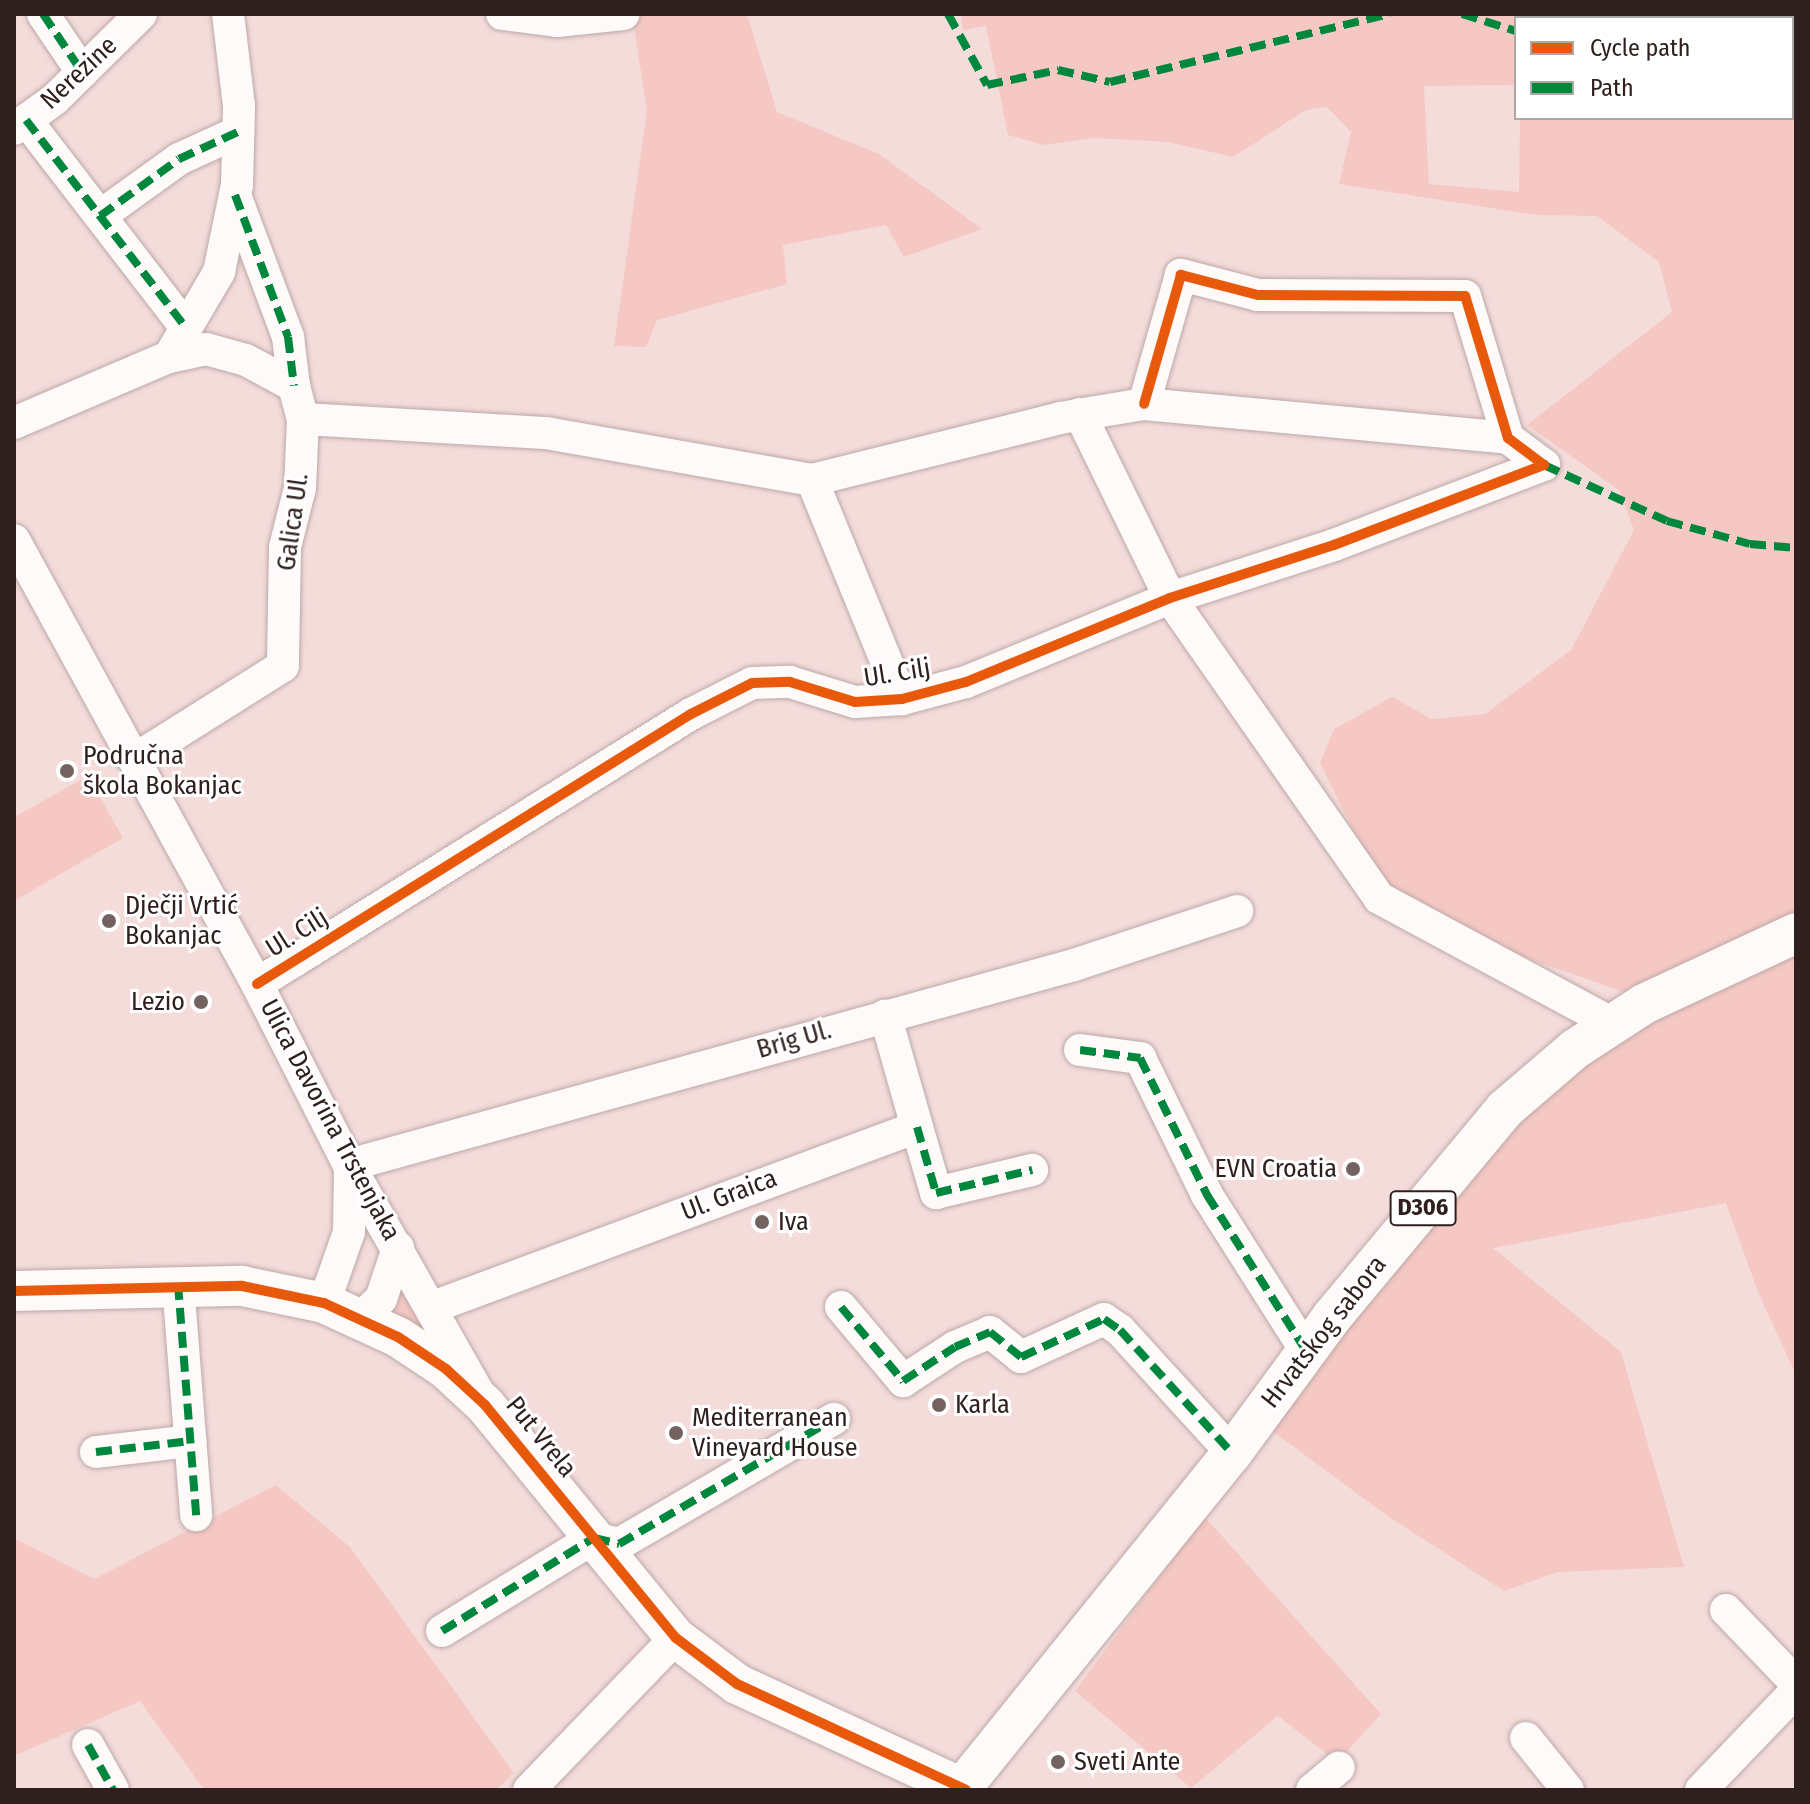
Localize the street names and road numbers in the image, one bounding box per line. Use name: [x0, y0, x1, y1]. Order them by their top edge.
street label: Nerezine: [34, 30, 124, 116]
street label: Galica Ul.: [271, 471, 315, 573]
street label: Ul. Cilj: [861, 652, 933, 694]
street label: Ul. Cilj: [260, 902, 334, 964]
street label: Ulica Davorina Trstenjaka: [253, 994, 407, 1246]
street label: Brig Ul.: [753, 1015, 835, 1065]
street label: Ul. Graica: [677, 1163, 781, 1227]
road number: D306: [1389, 1188, 1457, 1228]
street label: Hrvatskog sabora: [1255, 1250, 1393, 1414]
street label: Put Vrela: [499, 1390, 583, 1484]

